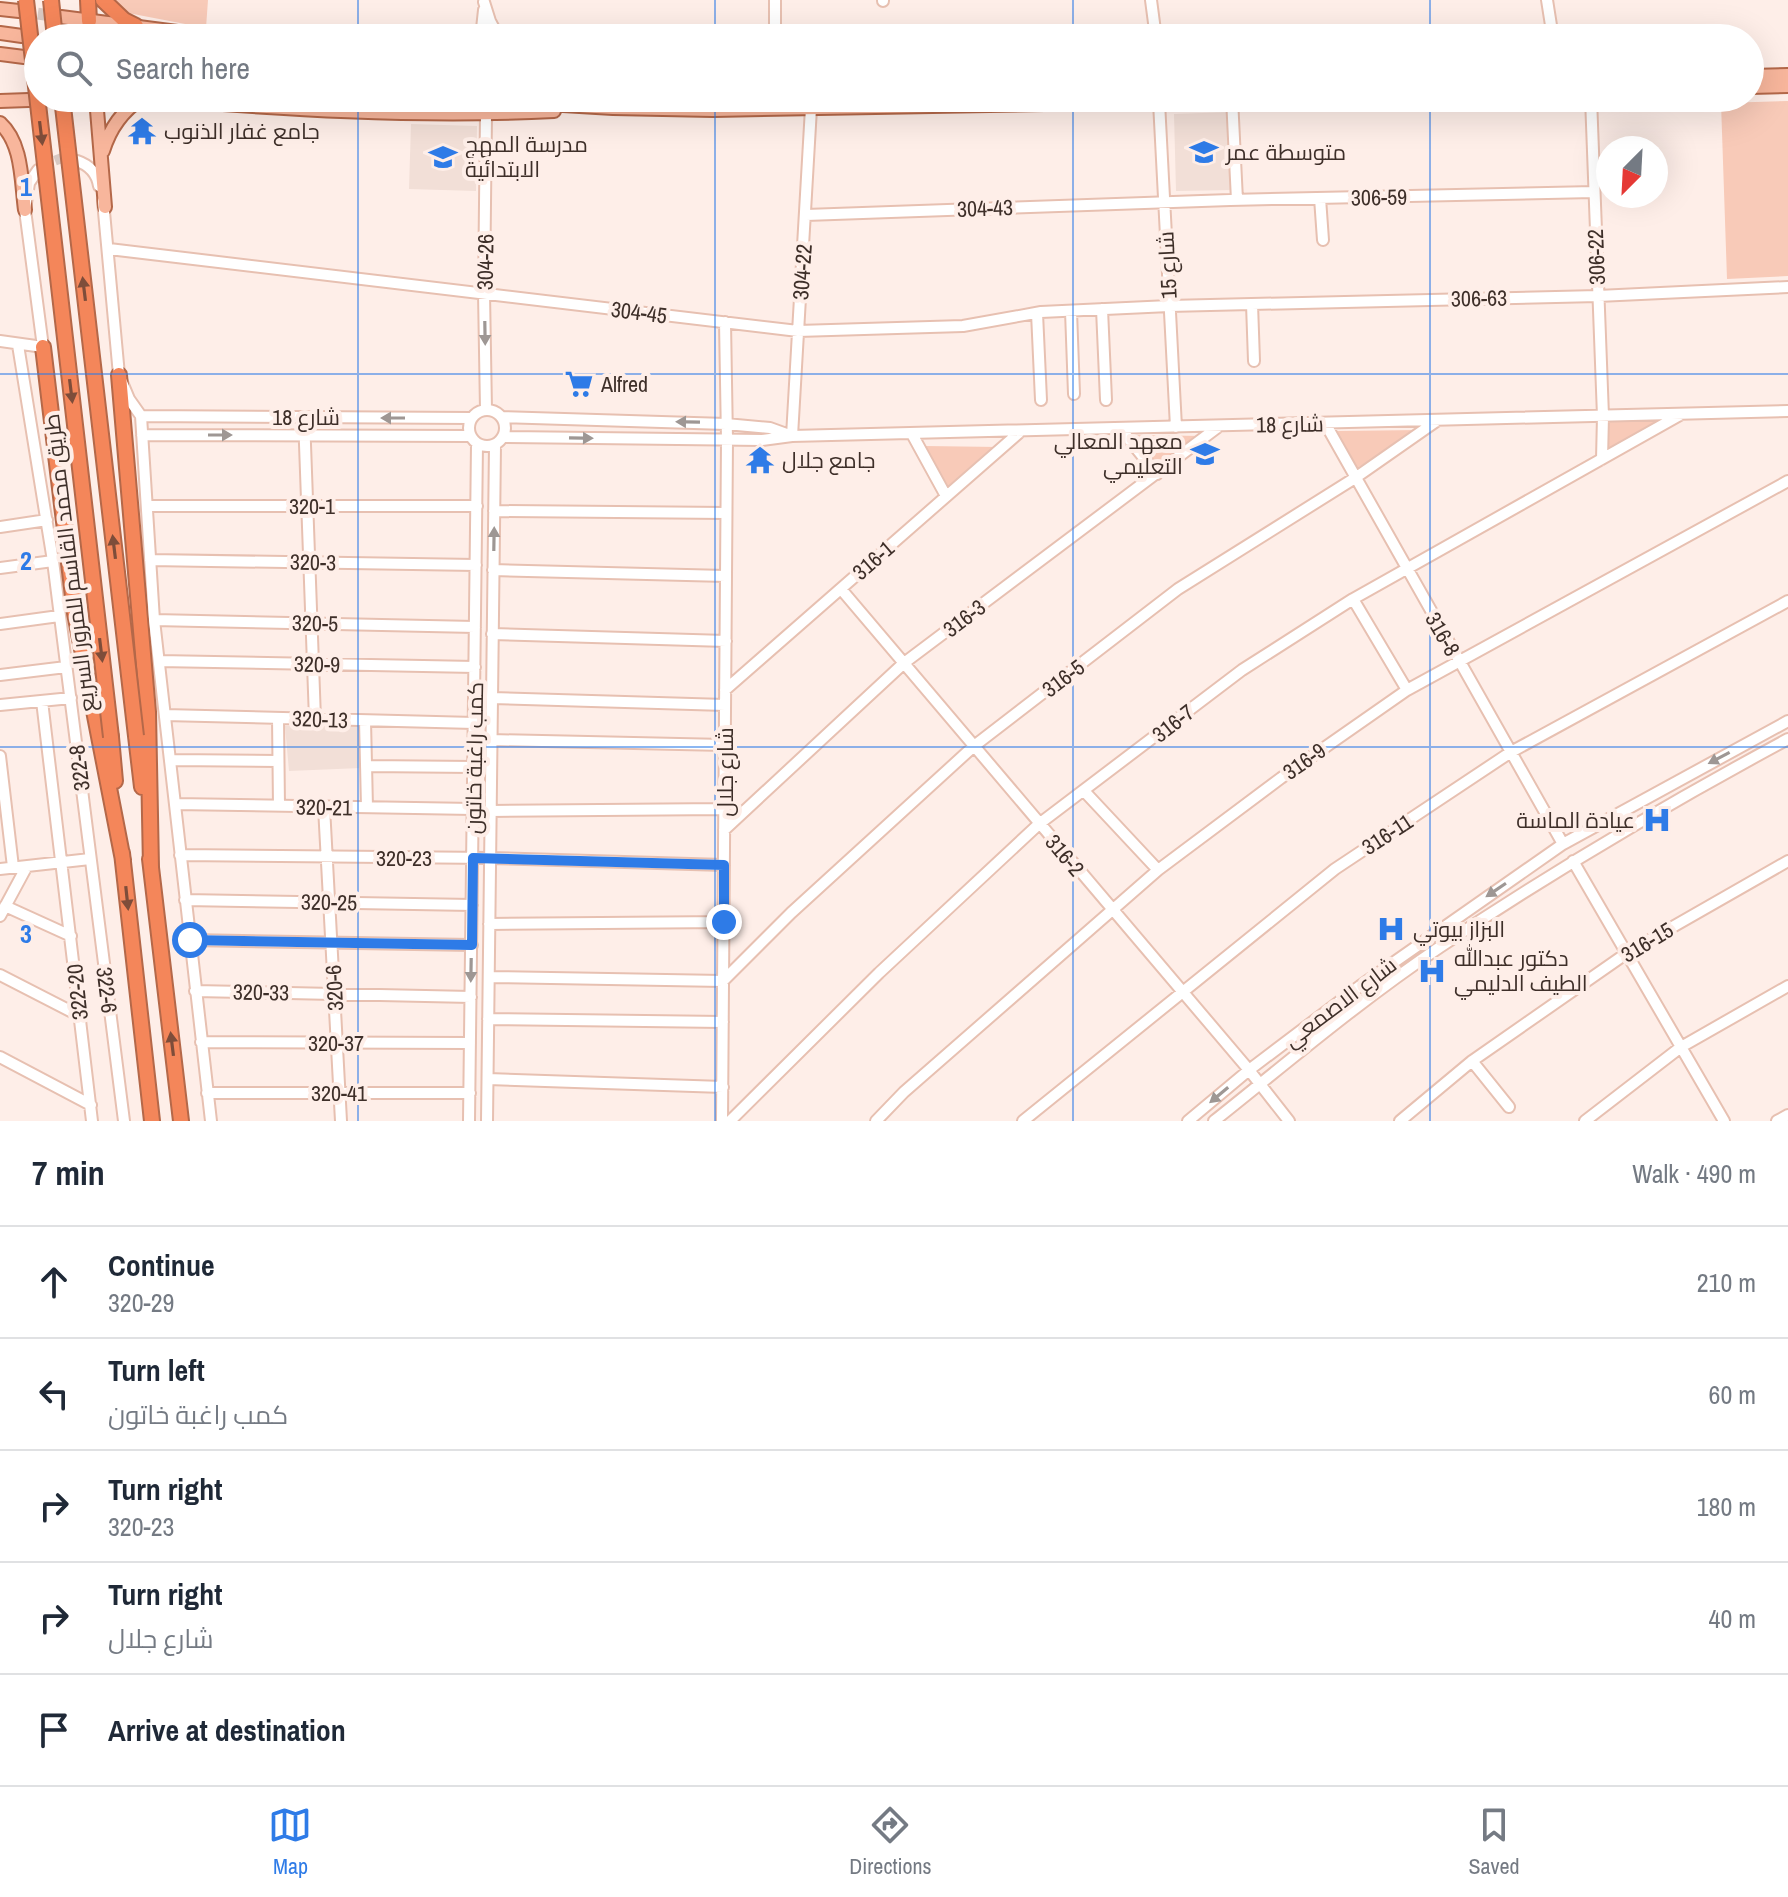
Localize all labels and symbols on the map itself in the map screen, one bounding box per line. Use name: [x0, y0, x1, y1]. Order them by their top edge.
temple icon: جامع غفار الذنوب: [127, 116, 157, 146]
place label: جامع غفار الذنوب: [164, 116, 320, 146]
one-way arrow: [35, 121, 48, 146]
place label: مدرسة المهج الابتدائية: [465, 129, 588, 184]
north arrow: [1596, 136, 1668, 208]
school or university icon: متوسطة عمر: [1189, 137, 1219, 167]
place label: متوسطة عمر: [1224, 137, 1346, 167]
school or university icon: مدرسة المهج الابتدائية: [428, 142, 458, 172]
text: 1: [20, 169, 32, 204]
street label: 306-59: [1351, 182, 1407, 212]
street label: 304-43: [956, 192, 1014, 224]
street label: 306-22: [1580, 228, 1612, 286]
street label: شارع 15: [1150, 230, 1184, 300]
street label: 304-26: [470, 234, 500, 290]
street label: 304-22: [785, 243, 819, 301]
one-way arrow: [78, 276, 91, 301]
street label: 306-63: [1451, 283, 1507, 313]
street label: 304-45: [609, 294, 669, 330]
one-way arrow: [479, 321, 491, 346]
supermarket icon: Alfred: [564, 369, 594, 399]
place label: Alfred: [600, 369, 648, 399]
one-way arrow: [65, 379, 78, 404]
street label: شارع 18: [272, 402, 340, 432]
street label: شارع 18: [1256, 408, 1324, 440]
street label: طريق محمد القاسم للمرور السريع: [36, 412, 103, 714]
one-way arrow: [380, 412, 405, 424]
one-way arrow: [675, 416, 700, 429]
place label: معهد المعالي التعليمي: [1054, 426, 1183, 483]
one-way arrow: [208, 429, 233, 441]
one-way arrow: [569, 432, 594, 444]
school or university icon: معهد المعالي التعليمي: [1190, 439, 1220, 469]
temple icon: جامع جلال: [745, 445, 775, 475]
place label: جامع جلال: [782, 445, 875, 475]
street label: 320-1: [289, 491, 335, 521]
one-way arrow: [487, 526, 500, 551]
one-way arrow: [107, 534, 120, 559]
street label: 316-1: [846, 534, 900, 586]
text: 2: [20, 543, 32, 578]
street label: 320-3: [290, 547, 336, 577]
street label: 316-3: [937, 592, 991, 644]
street label: 316-8: [1418, 607, 1468, 661]
street label: 320-5: [292, 608, 338, 638]
one-way arrow: [95, 638, 108, 663]
street label: 320-9: [294, 649, 340, 679]
street label: 316-5: [1036, 652, 1090, 704]
street label: كمب راغبة خاتون: [458, 682, 490, 834]
street label: 316-7: [1146, 697, 1200, 749]
street label: 320-13: [291, 703, 349, 735]
street label: شارع جلال: [710, 727, 740, 817]
street label: 316-9: [1276, 735, 1332, 787]
street label: 322-8: [61, 743, 97, 793]
one-way arrow: [1708, 751, 1731, 765]
street label: 320-21: [296, 792, 352, 822]
place label: عيادة الماسة: [1516, 805, 1635, 835]
hospital icon: عيادة الماسة: [1642, 805, 1672, 835]
street label: 316-11: [1356, 806, 1418, 862]
street label: 316-2: [1039, 828, 1091, 882]
street label: 320-23: [376, 843, 432, 873]
one-way arrow: [1485, 882, 1506, 897]
one-way arrow: [121, 886, 134, 911]
street label: 320-25: [301, 887, 357, 917]
route end: [706, 904, 742, 940]
hospital icon: البزاز بيوتي: [1376, 914, 1406, 944]
place label: البزاز بيوتي: [1413, 914, 1505, 946]
street label: 316-15: [1615, 915, 1679, 969]
text: 3: [20, 916, 32, 951]
route start: [172, 922, 208, 958]
place label: دكتور عبدالله الطيف الدليمي: [1454, 943, 1588, 1000]
street label: شارع الاصمعي: [1277, 950, 1404, 1056]
hospital icon: دكتور عبدالله الطيف الدليمي: [1417, 956, 1447, 986]
one-way arrow: [465, 958, 477, 983]
street label: 322-20: [59, 962, 95, 1022]
street label: 320-6: [318, 964, 350, 1012]
street label: 322-6: [89, 965, 125, 1015]
street label: 320-33: [233, 977, 289, 1007]
street label: 320-37: [308, 1028, 364, 1058]
one-way arrow: [165, 1031, 178, 1056]
street label: 320-41: [311, 1078, 367, 1108]
one-way arrow: [1209, 1086, 1229, 1103]

